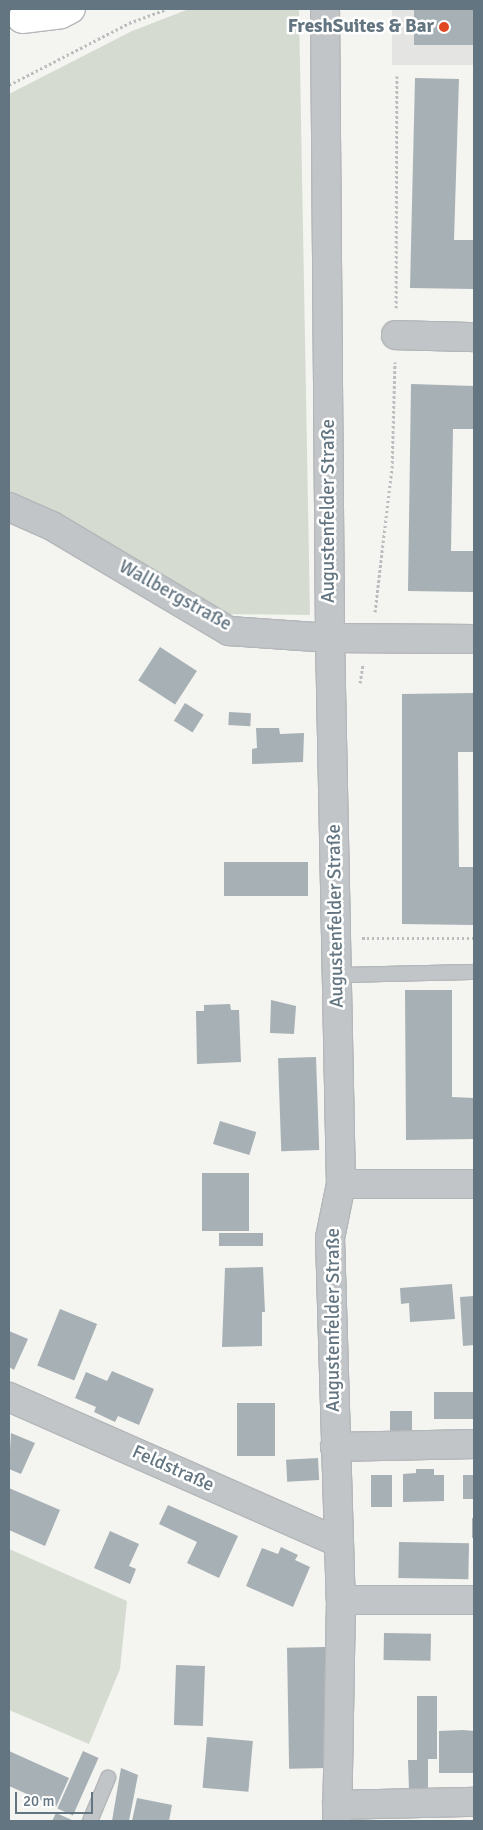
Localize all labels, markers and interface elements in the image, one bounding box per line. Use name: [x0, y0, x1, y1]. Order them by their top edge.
place label: FreshSuites & Bar: [288, 16, 434, 38]
marker: FreshSuites & Bar: [438, 21, 450, 33]
street label: Augustenfelder Straße: [318, 419, 340, 603]
street label: Wallbergstraße: [115, 556, 235, 636]
street label: Augustenfelder Straße: [323, 824, 349, 1008]
street label: Augustenfelder Straße: [323, 1228, 345, 1412]
street label: Feldstraße: [128, 1441, 218, 1497]
scale bar: [18, 1782, 95, 1814]
text: 20 m: [23, 1792, 54, 1810]

